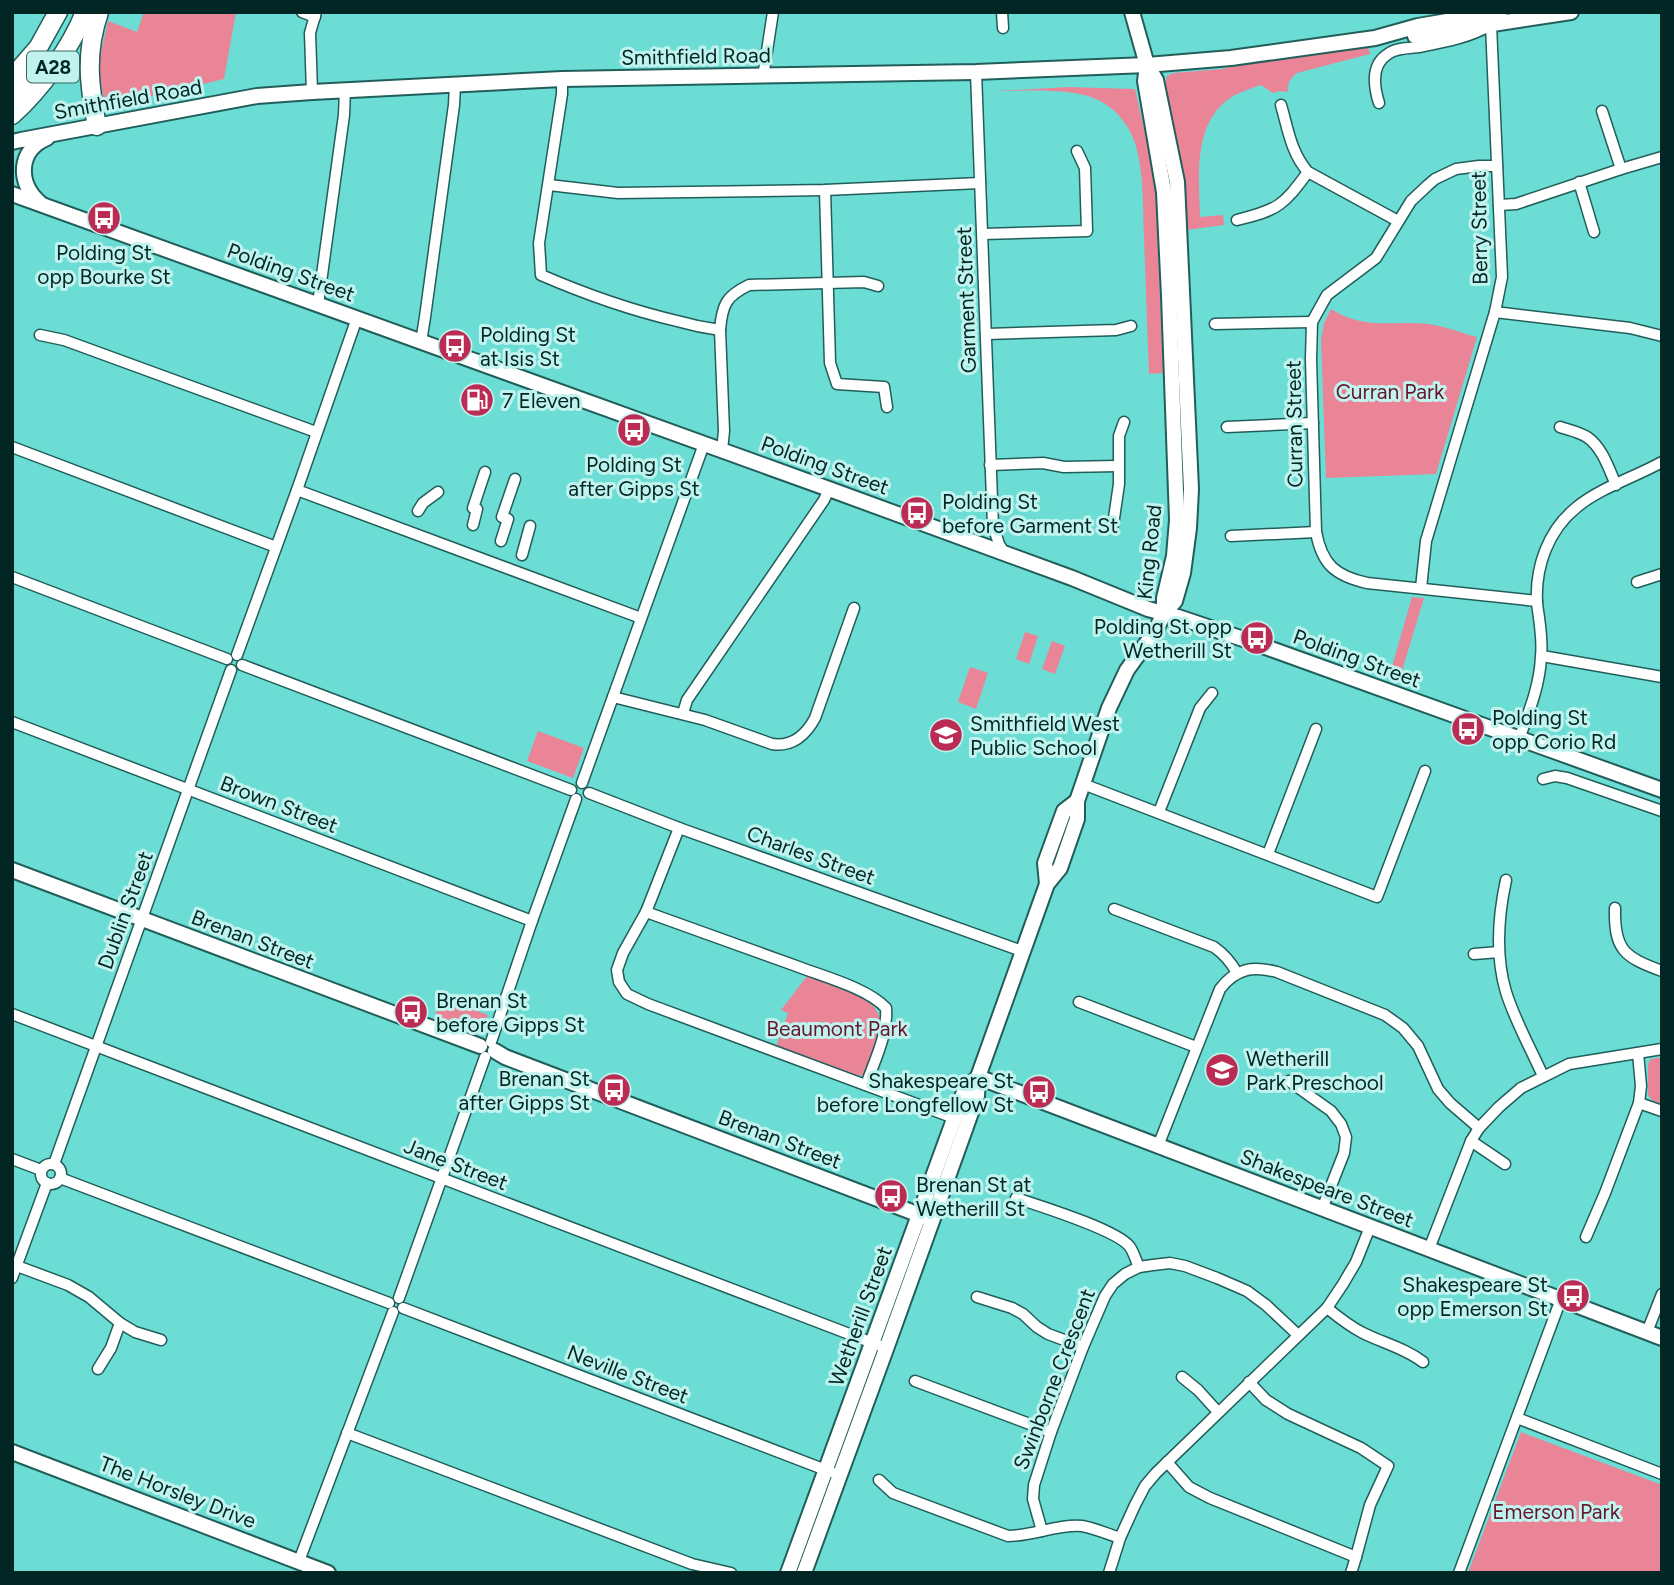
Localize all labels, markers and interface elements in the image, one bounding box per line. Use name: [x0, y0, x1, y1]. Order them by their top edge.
street label: Smithfield Road: [621, 42, 771, 70]
road number: A28: [27, 52, 79, 82]
street label: Smithfield Road: [52, 74, 204, 124]
street label: Berry Street: [1466, 171, 1492, 285]
bus stop icon: Polding St opp Bourke St: [85, 199, 123, 237]
street label: Garment Street: [951, 226, 981, 374]
street label: Polding Street: [224, 237, 358, 307]
place label: Polding St opp Bourke St: [37, 240, 171, 289]
place label: Polding St at Isis St: [480, 322, 576, 371]
bus stop icon: Polding St at Isis St: [436, 327, 474, 365]
street label: Curran Street: [1280, 360, 1308, 488]
park label: Curran Park: [1336, 379, 1445, 404]
fuel station icon: 7 Eleven: [458, 381, 496, 419]
place label: 7 Eleven: [502, 388, 581, 413]
bus stop icon: Polding St after Gipps St: [615, 411, 653, 449]
street label: Polding Street: [758, 430, 892, 500]
place label: Polding St after Gipps St: [568, 452, 700, 501]
place label: Polding St before Garment St: [942, 489, 1118, 538]
bus stop icon: Polding St before Garment St: [898, 494, 936, 532]
street label: King Road: [1132, 503, 1166, 601]
place label: Polding St opp Wetherill St: [1094, 614, 1232, 663]
bus stop icon: Polding St opp Wetherill St: [1238, 619, 1276, 657]
street label: Polding Street: [1290, 623, 1424, 693]
place label: Polding St opp Corio Rd: [1492, 705, 1616, 754]
bus stop icon: Polding St opp Corio Rd: [1449, 710, 1487, 748]
place label: Smithfield West Public School: [970, 711, 1120, 760]
school or university icon: Smithfield West Public School: [927, 716, 965, 754]
street label: Brown Street: [217, 770, 341, 838]
street label: Charles Street: [744, 820, 879, 890]
street label: Dublin Street: [92, 848, 158, 972]
street label: Brenan Street: [188, 904, 318, 974]
place label: Brenan St before Gipps St: [436, 988, 585, 1037]
bus stop icon: Brenan St before Gipps St: [392, 993, 430, 1031]
park label: Beaumont Park: [766, 1016, 909, 1041]
place label: Wetherill Park Preschool: [1246, 1046, 1384, 1095]
school or university icon: Wetherill Park Preschool: [1203, 1051, 1241, 1089]
place label: Brenan St after Gipps St: [458, 1066, 590, 1115]
place label: Shakespeare St before Longfellow St: [817, 1068, 1014, 1117]
bus stop icon: Brenan St after Gipps St: [595, 1071, 633, 1109]
bus stop icon: Shakespeare St before Longfellow St: [1020, 1073, 1058, 1111]
street label: Brenan Street: [715, 1104, 845, 1174]
street label: Jane Street: [401, 1133, 511, 1195]
street label: Shakespeare Street: [1237, 1143, 1417, 1233]
place label: Brenan St at Wetherill St: [916, 1172, 1031, 1221]
bus stop icon: Brenan St at Wetherill St: [872, 1177, 910, 1215]
street label: Wetherill Street: [823, 1243, 897, 1389]
place label: Shakespeare St opp Emerson St: [1397, 1272, 1548, 1321]
bus stop icon: Shakespeare St opp Emerson St: [1554, 1277, 1592, 1315]
street label: Swinborne Crescent: [1008, 1285, 1100, 1473]
street label: Neville Street: [564, 1339, 692, 1409]
street label: The Horsley Drive: [96, 1451, 260, 1533]
park label: Emerson Park: [1492, 1499, 1621, 1524]

